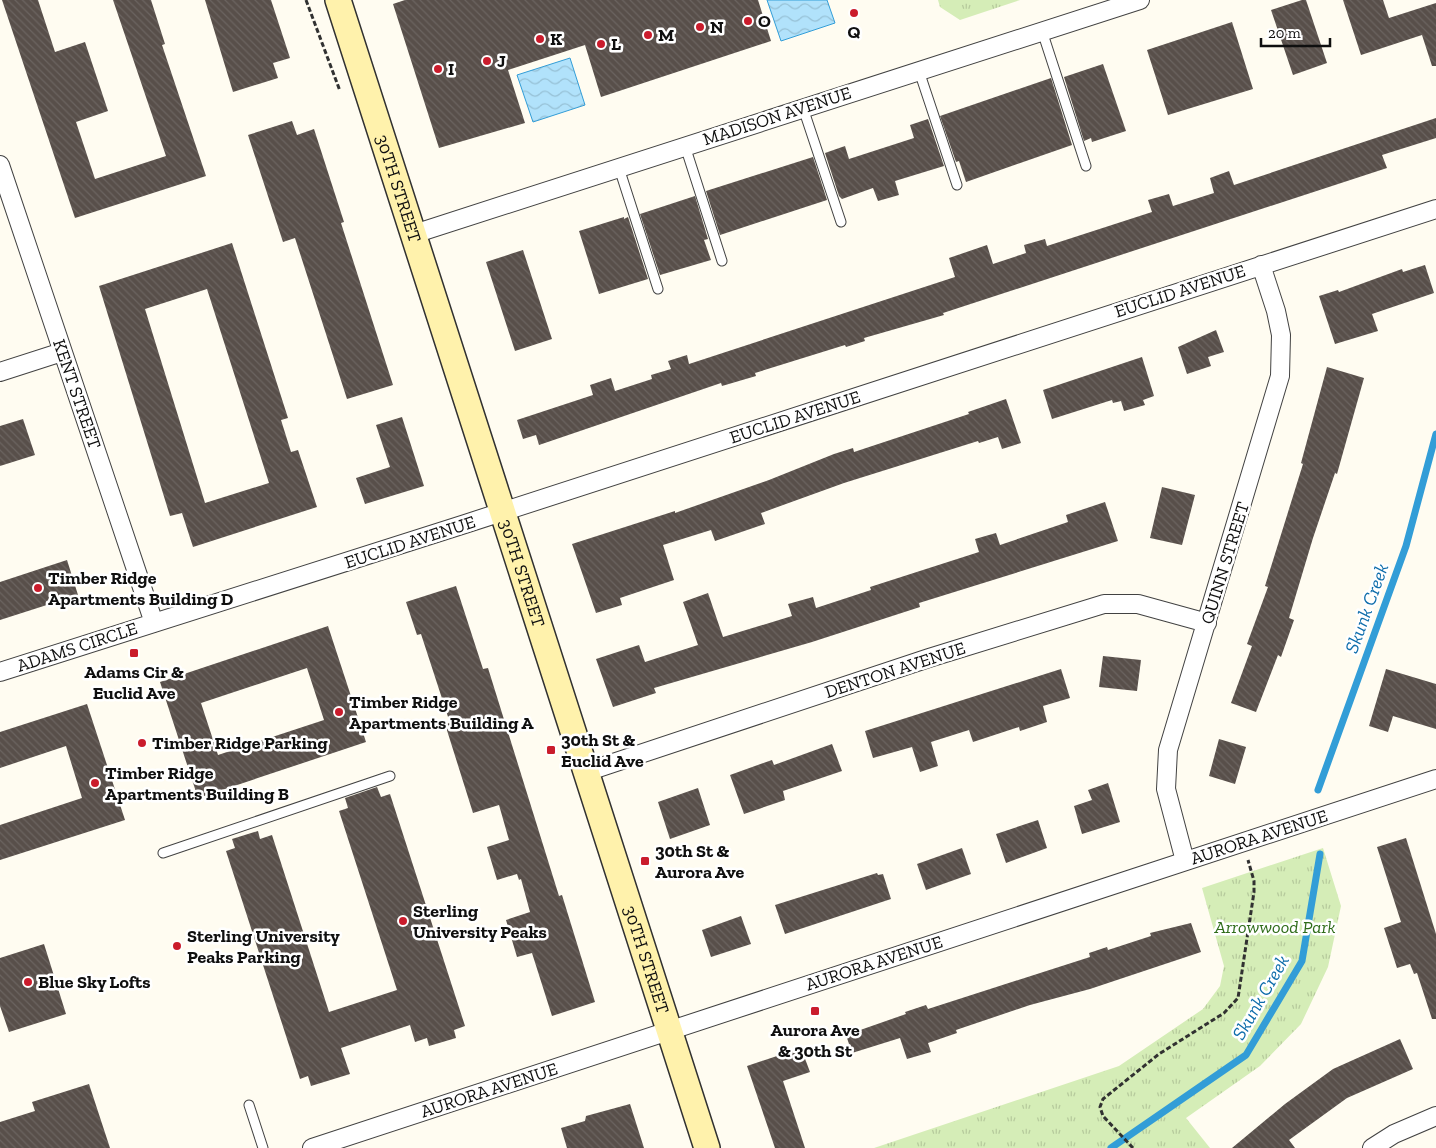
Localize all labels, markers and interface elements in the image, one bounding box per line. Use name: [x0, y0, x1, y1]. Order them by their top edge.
marker: Q: [848, 7, 860, 19]
place label: O: [758, 10, 771, 32]
marker: O: [742, 15, 754, 27]
scale bar: [1261, 15, 1330, 47]
place label: N: [710, 16, 724, 38]
marker: N: [694, 21, 706, 33]
place label: Q: [848, 21, 861, 43]
place label: M: [658, 24, 674, 46]
text: 20 m: [1268, 24, 1301, 42]
place label: K: [550, 28, 562, 50]
marker: M: [642, 29, 654, 41]
marker: K: [534, 33, 546, 45]
place label: L: [611, 33, 621, 55]
marker: L: [595, 38, 607, 50]
place label: J: [497, 50, 506, 72]
marker: J: [481, 55, 493, 67]
place label: I: [448, 58, 454, 80]
marker: I: [432, 63, 444, 75]
street label: MADISON AVENUE: [700, 82, 854, 150]
street label: 30TH STREET: [371, 132, 426, 245]
street label: EUCLID AVENUE: [1112, 259, 1248, 323]
street label: KENT STREET: [48, 336, 106, 452]
street label: EUCLID AVENUE: [727, 385, 863, 449]
street label: QUINN STREET: [1196, 499, 1254, 627]
street label: EUCLID AVENUE: [342, 510, 478, 574]
street label: 30TH STREET: [495, 516, 550, 630]
water label: Skunk Creek: [1340, 560, 1393, 656]
place label: Timber Ridge Apartments Building D: [48, 567, 234, 610]
marker: Timber Ridge Apartments Building D: [32, 582, 44, 594]
street label: ADAMS CIRCLE: [14, 617, 140, 677]
street label: DENTON AVENUE: [822, 637, 968, 703]
marker: Adams Cir & Euclid Ave: [128, 647, 140, 659]
place label: Adams Cir & Euclid Ave: [84, 661, 184, 704]
place label: Timber Ridge Apartments Building A: [349, 691, 534, 734]
marker: Timber Ridge Apartments Building A: [333, 706, 345, 718]
place label: 30th St & Euclid Ave: [561, 729, 644, 772]
place label: Timber Ridge Parking: [152, 732, 328, 754]
marker: Timber Ridge Parking: [136, 737, 148, 749]
marker: 30th St & Euclid Ave: [545, 744, 557, 756]
place label: Timber Ridge Apartments Building B: [105, 762, 289, 805]
marker: Timber Ridge Apartments Building B: [89, 777, 101, 789]
street label: AURORA AVENUE: [1188, 804, 1330, 870]
place label: 30th St & Aurora Ave: [655, 840, 745, 883]
marker: 30th St & Aurora Ave: [639, 855, 651, 867]
place label: Sterling University Peaks: [413, 900, 547, 943]
street label: 30TH STREET: [619, 903, 674, 1016]
marker: Sterling University Peaks: [397, 915, 409, 927]
park label: Arrowwood Park: [1213, 916, 1336, 938]
place label: Sterling University Peaks Parking: [187, 925, 340, 968]
street label: AURORA AVENUE: [803, 930, 945, 996]
marker: Sterling University Peaks Parking: [171, 940, 183, 952]
water label: Skunk Creek: [1227, 951, 1294, 1044]
place label: Blue Sky Lofts: [38, 971, 150, 993]
marker: Blue Sky Lofts: [22, 976, 34, 988]
marker: Aurora Ave & 30th St: [809, 1005, 821, 1017]
place label: Aurora Ave & 30th St: [770, 1019, 860, 1062]
street label: AURORA AVENUE: [418, 1057, 560, 1123]

